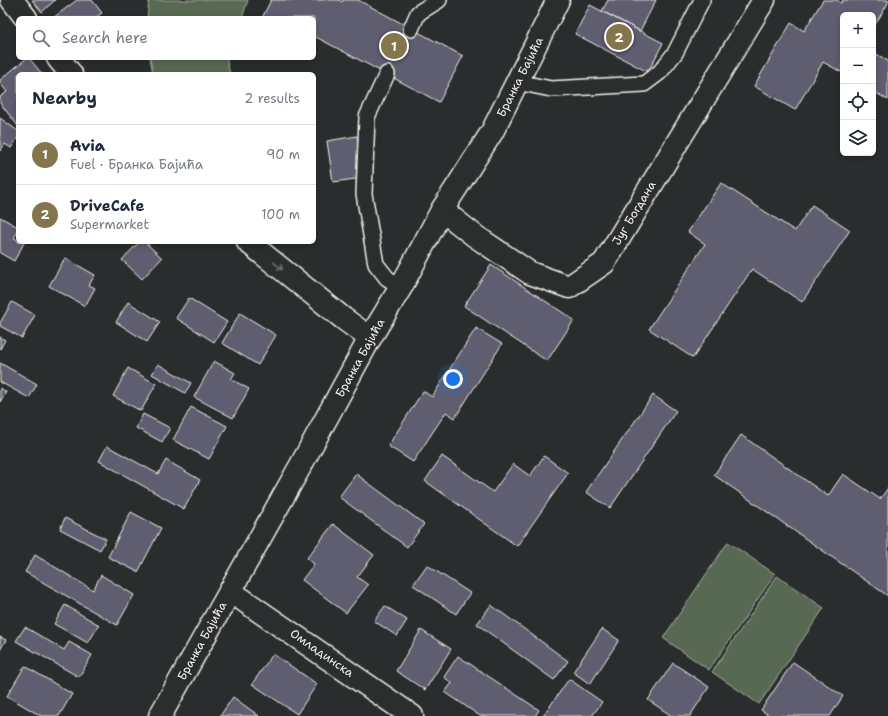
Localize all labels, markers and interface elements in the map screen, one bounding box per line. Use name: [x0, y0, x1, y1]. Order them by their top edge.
map controls: [840, 12, 876, 156]
button: +: [840, 12, 876, 48]
search box: [16, 16, 316, 60]
pin: 2: [606, 22, 632, 52]
icon: search: [30, 27, 52, 49]
text: Search here: [62, 28, 148, 48]
pin: 1: [381, 31, 407, 61]
street label: Бранка Бајића: [493, 34, 547, 120]
button: −: [840, 48, 876, 84]
button: locate: [840, 84, 876, 120]
text: Nearby: [32, 87, 97, 109]
text: 2 results: [244, 90, 300, 107]
button: layers: [840, 120, 876, 156]
text: Avia: [70, 136, 105, 156]
text: 1: [42, 146, 48, 163]
text: 90 m: [266, 146, 300, 163]
text: Fuel · Бранка Бајића: [70, 156, 203, 173]
street label: Југ Богдана: [609, 178, 660, 248]
text: DriveCafe: [70, 196, 144, 216]
text: 2: [40, 206, 50, 223]
text: 100 m: [261, 206, 300, 223]
text: Supermarket: [70, 216, 149, 233]
one-way arrow: [273, 262, 284, 271]
street label: Бранка Бајића: [332, 315, 389, 400]
your location: [443, 369, 463, 389]
street label: Бранка Бајића: [174, 598, 231, 683]
street label: Омладинска: [287, 625, 357, 681]

